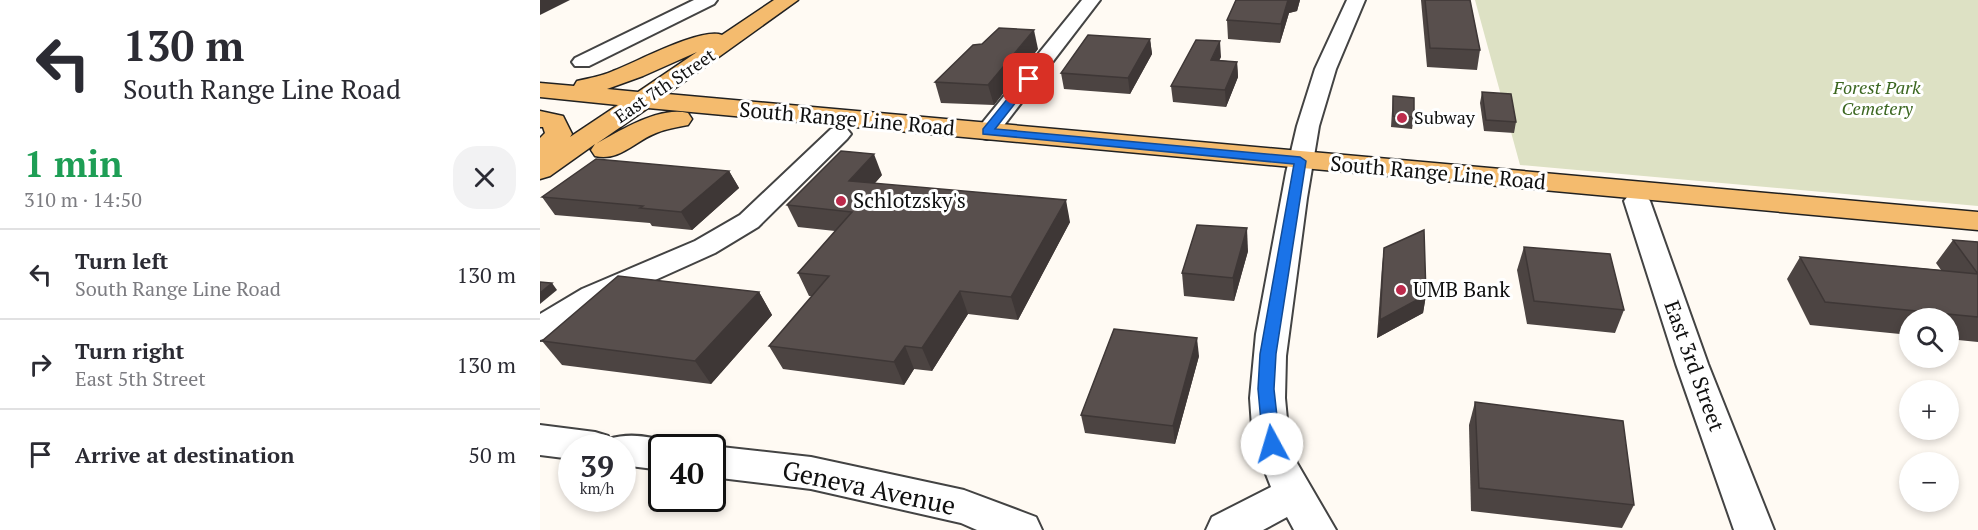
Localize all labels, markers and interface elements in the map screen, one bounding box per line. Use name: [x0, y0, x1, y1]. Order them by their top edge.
text: 130 m: [123, 17, 244, 73]
icon: left: [24, 24, 102, 102]
street label: East 7th Street: [609, 42, 720, 128]
pin: [1003, 53, 1054, 104]
icon: arrive: [1012, 62, 1045, 95]
text: South Range Line Road: [123, 71, 401, 107]
park label: Forest Park Cemetery: [1832, 75, 1921, 120]
street label: South Range Line Road: [738, 95, 956, 141]
place label: Subway: [1414, 105, 1476, 129]
marker: Subway: [1395, 111, 1409, 125]
text: 1 min: [24, 140, 122, 187]
button: close: [453, 146, 516, 209]
street label: South Range Line Road: [1329, 149, 1547, 195]
text: 310 m · 14:50: [24, 186, 142, 213]
place label: Schlotzsky's: [853, 186, 966, 214]
marker: Schlotzsky's: [834, 194, 848, 208]
text: Turn left: [75, 246, 168, 275]
icon: left: [24, 258, 57, 291]
text: 130 m: [456, 260, 516, 289]
text: South Range Line Road: [75, 275, 281, 302]
place label: UMB Bank: [1413, 275, 1510, 303]
marker: UMB Bank: [1394, 283, 1408, 297]
street label: East 3rd Street: [1658, 297, 1732, 435]
map controls: [1899, 308, 1959, 512]
button: search: [1899, 308, 1959, 368]
text: Turn right: [75, 336, 184, 365]
icon: right: [24, 348, 57, 381]
text: 130 m: [456, 350, 516, 379]
text: East 5th Street: [75, 365, 206, 392]
button: +: [1899, 380, 1959, 440]
position arrow: [1240, 412, 1304, 476]
speed limit sign: 40: [648, 434, 726, 512]
icon: arrive: [24, 438, 57, 471]
text: Arrive at destination: [75, 440, 294, 469]
text: 50 m: [468, 440, 516, 469]
text: 39: [580, 446, 614, 486]
street label: Geneva Avenue: [779, 452, 959, 522]
button: −: [1899, 452, 1959, 512]
text: km/h: [580, 478, 614, 498]

